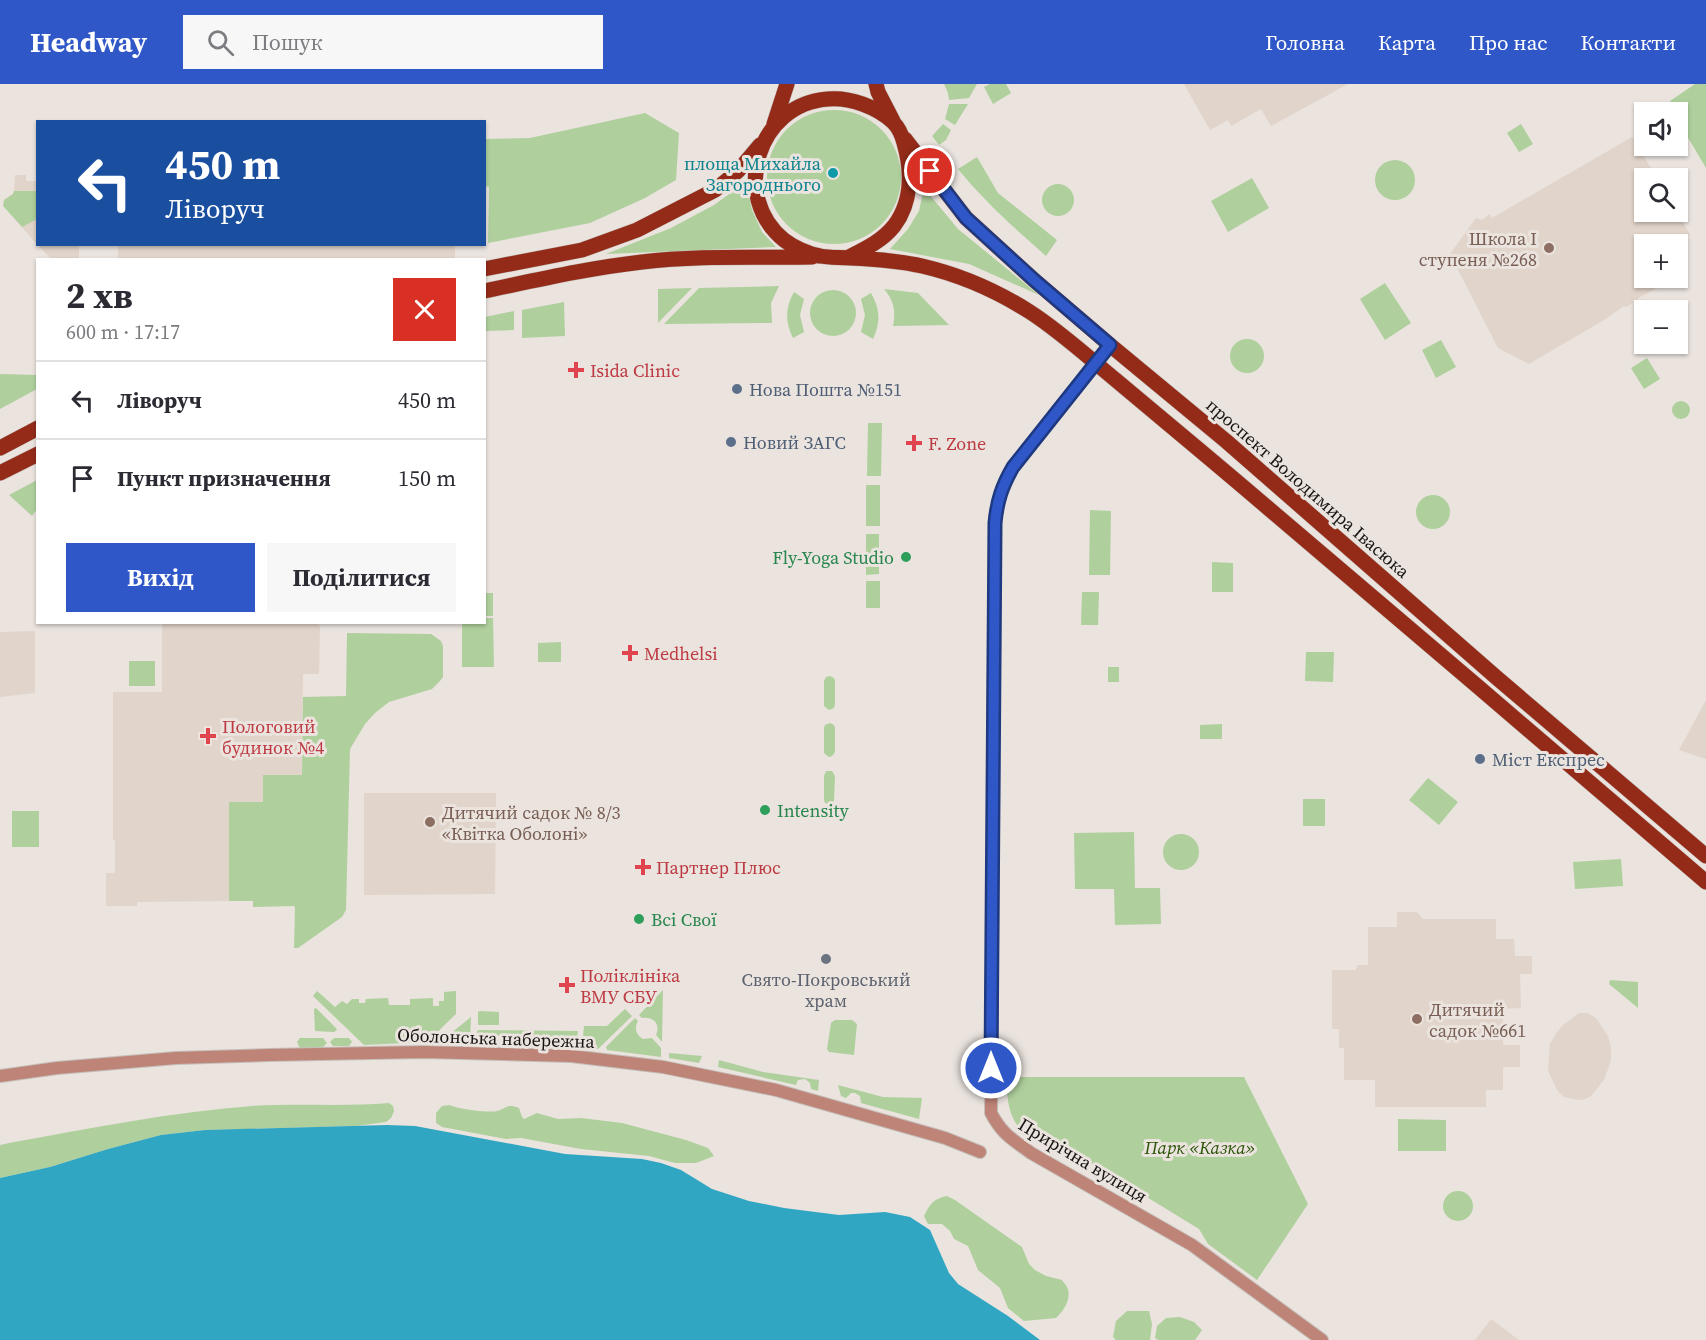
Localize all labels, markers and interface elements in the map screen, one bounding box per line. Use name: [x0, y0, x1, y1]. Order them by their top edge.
search box: [183, 15, 603, 69]
text: Headway: [30, 23, 147, 61]
icon: search: [204, 26, 237, 59]
text: Пошук: [252, 27, 323, 57]
text: Головна: [1265, 28, 1345, 57]
text: Карта: [1378, 28, 1436, 57]
text: Про нас: [1469, 28, 1548, 57]
text: Контакти: [1581, 28, 1676, 57]
map controls: [1634, 102, 1688, 354]
button: sound: [1634, 102, 1688, 156]
text: 450 m: [165, 135, 280, 193]
icon: left: [66, 144, 144, 222]
pin: [904, 145, 955, 196]
place label: площа Михайла Загороднього: [684, 151, 822, 197]
icon: arrive: [913, 154, 946, 187]
marker: площа Михайла Загороднього: [826, 166, 840, 180]
button: search: [1634, 168, 1688, 222]
text: Ліворуч: [165, 190, 265, 227]
place label: Школа І ступеня №268: [1419, 226, 1537, 272]
button: +: [1634, 234, 1688, 288]
marker: Школа І ступеня №268: [1542, 241, 1556, 255]
text: 2 хв: [66, 271, 133, 320]
button: close: [393, 278, 456, 341]
button: −: [1634, 300, 1688, 354]
text: 600 m · 17:17: [66, 318, 180, 346]
place label: Isida Clinic: [590, 358, 680, 383]
marker: Isida Clinic: [567, 361, 585, 379]
place label: Нова Пошта №151: [749, 377, 902, 402]
marker: Нова Пошта №151: [730, 382, 744, 396]
icon: left: [66, 384, 99, 417]
text: Ліворуч: [117, 385, 202, 415]
text: 450 m: [398, 385, 456, 415]
street label: проспект Володимира Івасюка: [1201, 393, 1416, 584]
place label: Новий ЗАГС: [743, 430, 846, 455]
place label: F. Zone: [928, 431, 986, 456]
marker: F. Zone: [905, 434, 923, 452]
marker: Новий ЗАГС: [724, 435, 738, 449]
icon: arrive: [66, 462, 99, 495]
text: Пункт призначення: [117, 463, 331, 493]
text: 150 m: [398, 463, 456, 493]
button: Вихід: [66, 543, 255, 612]
button: Поділитися: [267, 543, 456, 612]
place label: Fly-Yoga Studio: [772, 545, 894, 570]
marker: Fly-Yoga Studio: [899, 550, 913, 564]
place label: Medhelsi: [644, 641, 718, 666]
marker: Medhelsi: [621, 644, 639, 662]
place label: Пологовий будинок №4: [222, 714, 324, 760]
marker: Пологовий будинок №4: [199, 727, 217, 745]
place label: Міст Експрес: [1492, 747, 1605, 772]
marker: Міст Експрес: [1473, 752, 1487, 766]
place label: Intensity: [777, 798, 849, 823]
place label: Дитячий садок № 8/3 «Квітка Оболоні»: [442, 800, 621, 846]
marker: Intensity: [758, 803, 772, 817]
marker: Дитячий садок № 8/3 «Квітка Оболоні»: [423, 815, 437, 829]
place label: Партнер Плюс: [656, 855, 781, 880]
marker: Партнер Плюс: [634, 858, 652, 876]
place label: Всі Свої: [651, 907, 717, 932]
marker: Всі Свої: [632, 912, 646, 926]
marker: Свято-Покровський храм: [819, 952, 833, 966]
place label: Поліклініка ВМУ СБУ: [580, 963, 681, 1009]
place label: Свято-Покровський храм: [741, 967, 911, 1013]
marker: Поліклініка ВМУ СБУ: [558, 976, 576, 994]
place label: Дитячий садок №661: [1429, 997, 1526, 1043]
marker: Дитячий садок №661: [1410, 1012, 1424, 1026]
street label: Оболонська набережна: [397, 1022, 596, 1054]
position arrow: [959, 1036, 1023, 1100]
street label: Прирічна вулиця: [1014, 1112, 1152, 1208]
park label: Парк «Казка»: [1143, 1135, 1256, 1160]

